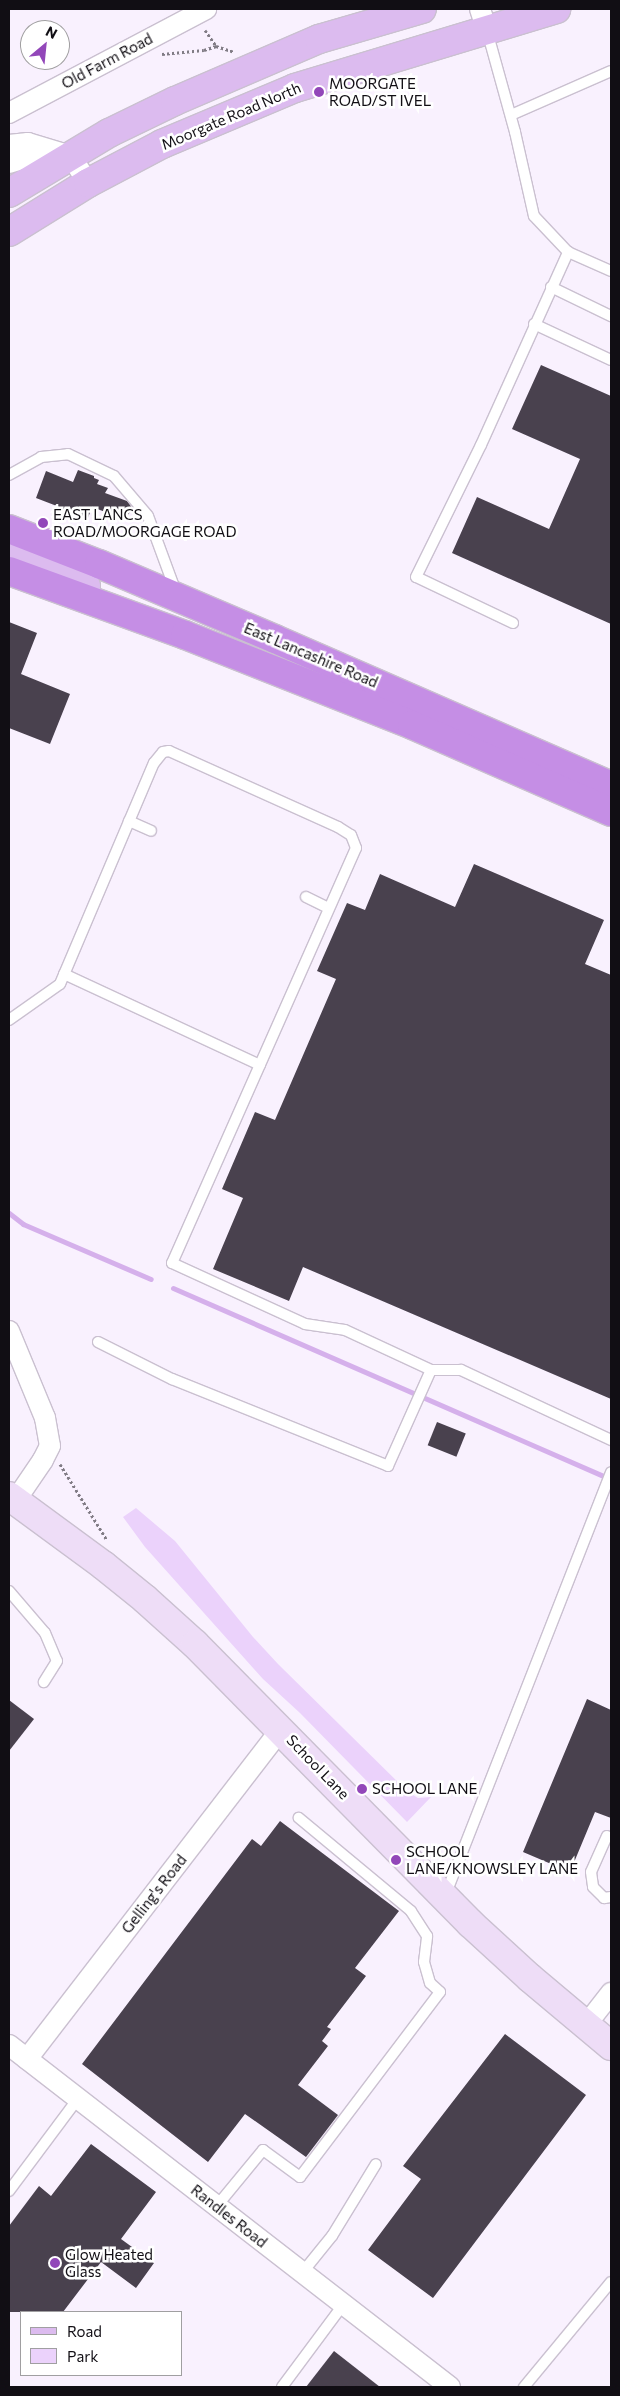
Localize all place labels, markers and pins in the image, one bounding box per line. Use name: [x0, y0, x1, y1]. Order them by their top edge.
place label: MOORGATE ROAD/ST IVEL: [329, 74, 431, 109]
marker: MOORGATE ROAD/ST IVEL: [313, 86, 325, 98]
place label: EAST LANCS ROAD/MOORGAGE ROAD: [53, 505, 236, 540]
marker: EAST LANCS ROAD/MOORGAGE ROAD: [37, 517, 49, 529]
place label: SCHOOL LANE: [372, 1780, 477, 1798]
marker: SCHOOL LANE: [356, 1783, 368, 1795]
place label: SCHOOL LANE/KNOWSLEY LANE: [406, 1842, 578, 1877]
marker: SCHOOL LANE/KNOWSLEY LANE: [390, 1854, 402, 1866]
place label: Glow Heated Glass: [65, 2245, 153, 2280]
marker: Glow Heated Glass: [49, 2257, 61, 2269]

